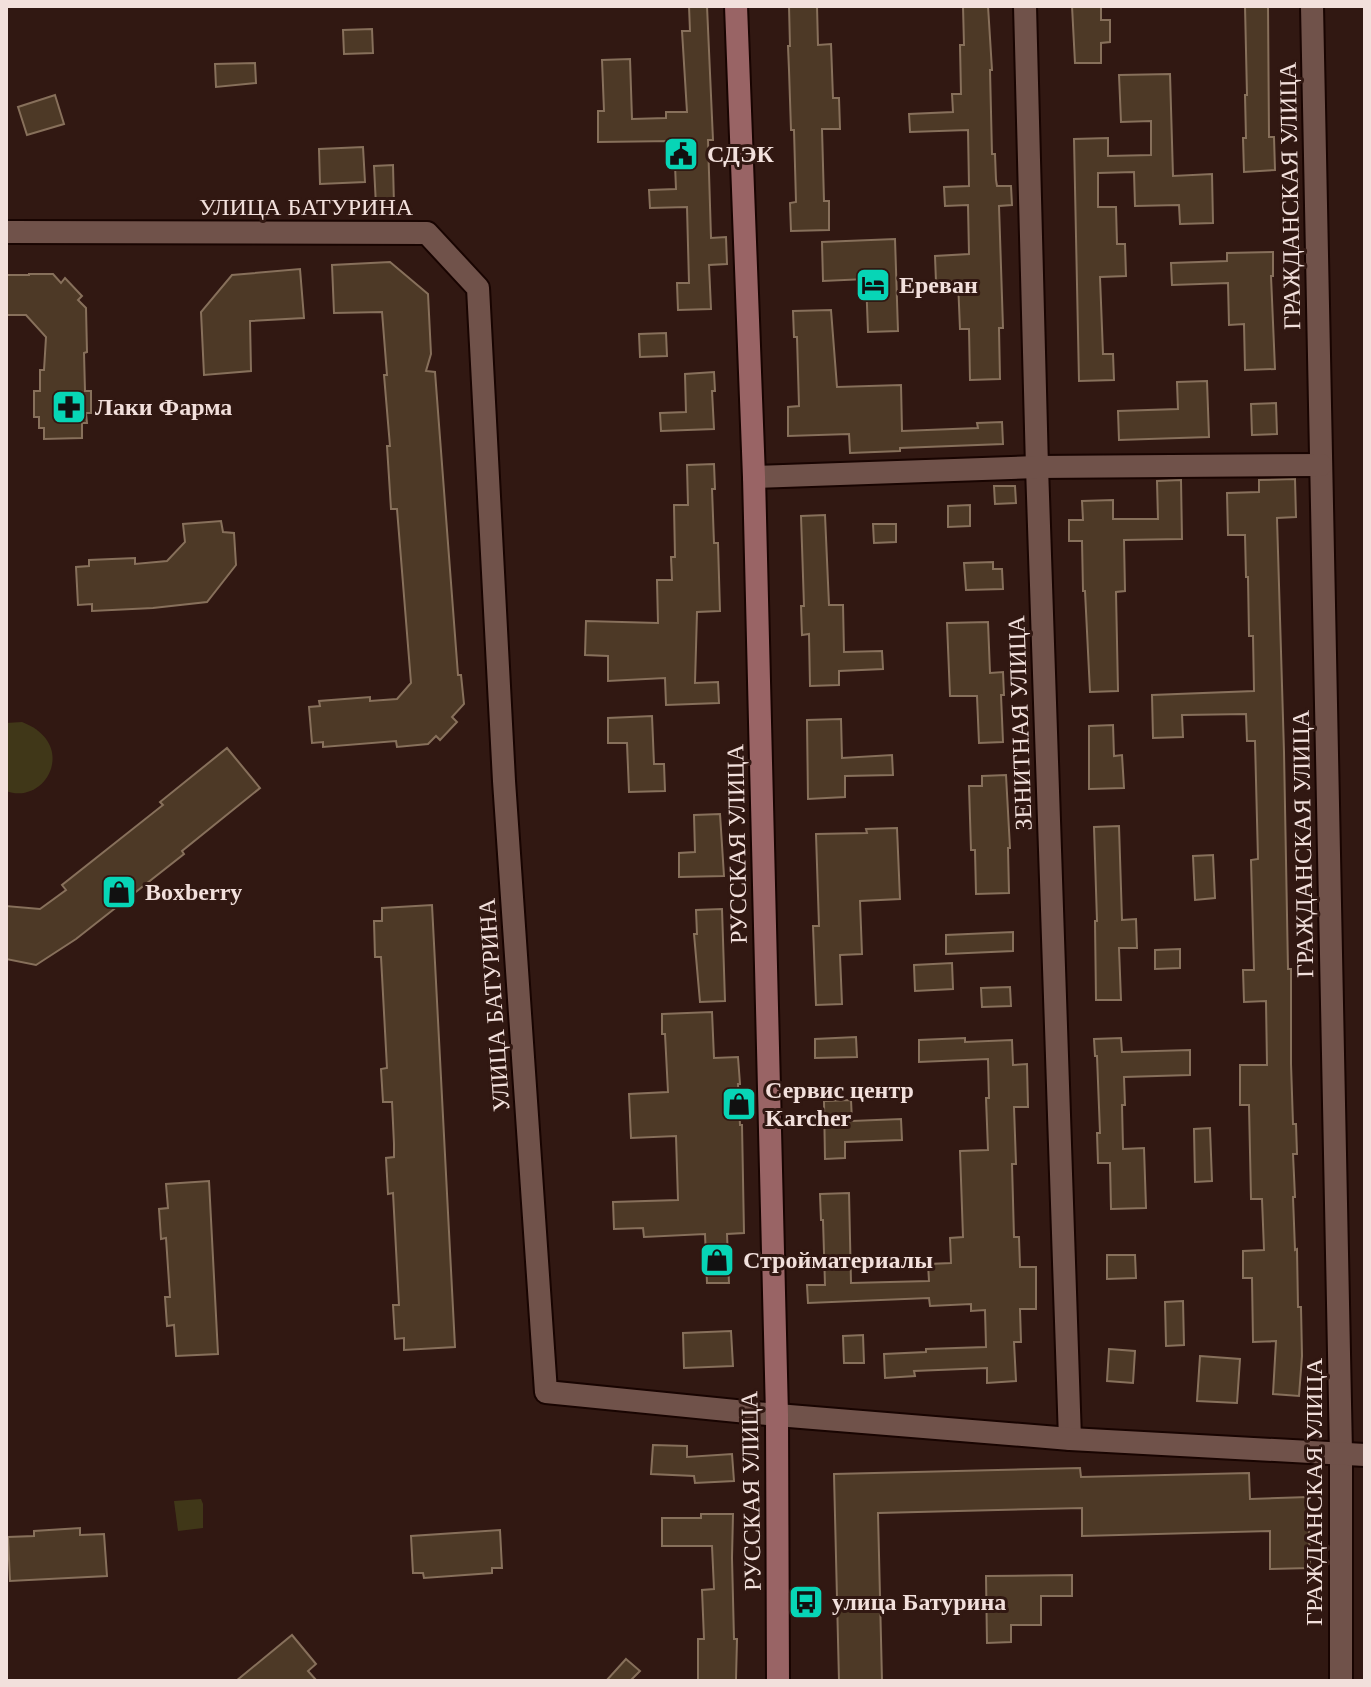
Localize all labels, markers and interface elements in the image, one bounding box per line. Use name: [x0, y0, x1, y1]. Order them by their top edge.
street label: ГРАЖДАНСКАЯ УЛИЦА: [1275, 61, 1305, 330]
public building icon: СДЭК: [662, 135, 700, 173]
place label: СДЭК: [707, 141, 775, 167]
street label: УЛИЦА БАТУРИНА: [199, 194, 414, 220]
hotel icon: Ереван: [854, 266, 892, 304]
place label: Ереван: [899, 272, 978, 298]
pharmacy icon: Лаки Фарма: [50, 388, 88, 426]
place label: Лаки Фарма: [95, 394, 232, 420]
street label: ЗЕНИТНАЯ УЛИЦА: [1003, 614, 1037, 831]
street label: ГРАЖДАНСКАЯ УЛИЦА: [1288, 709, 1318, 978]
street label: РУССКАЯ УЛИЦА: [722, 743, 752, 944]
shop icon: Boxberry: [100, 873, 138, 911]
place label: Boxberry: [145, 879, 242, 905]
street label: УЛИЦА БАТУРИНА: [474, 897, 514, 1113]
place label: Сервис центр Karcher: [765, 1077, 914, 1131]
shop icon: Сервис центр Karcher: [720, 1085, 758, 1123]
shop icon: Стройматериалы: [698, 1241, 736, 1279]
place label: Стройматериалы: [743, 1247, 933, 1273]
street label: ГРАЖДАНСКАЯ УЛИЦА: [1301, 1357, 1327, 1626]
street label: РУССКАЯ УЛИЦА: [736, 1390, 766, 1591]
bus stop icon: улица Батурина: [787, 1583, 825, 1621]
place label: улица Батурина: [832, 1589, 1006, 1615]

